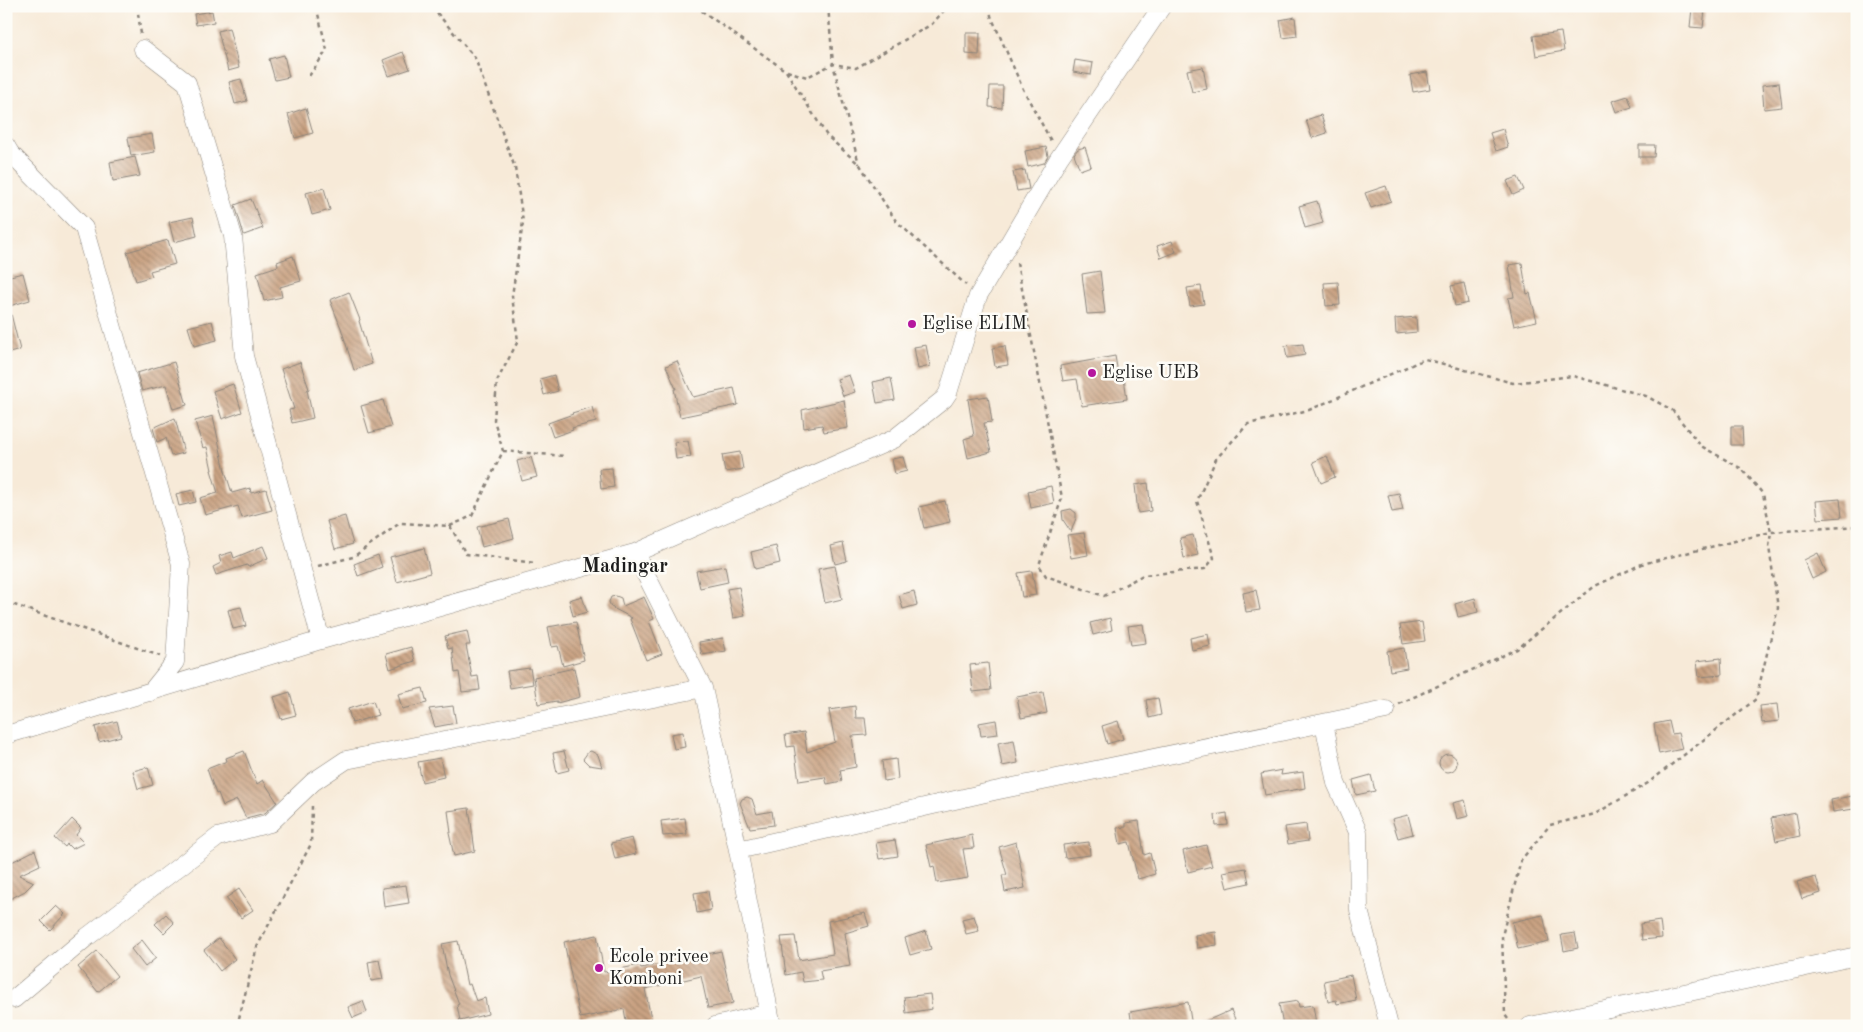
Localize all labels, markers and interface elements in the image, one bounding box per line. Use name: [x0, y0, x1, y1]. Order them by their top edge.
place label: Eglise ELIM: [922, 315, 1027, 334]
marker: Eglise ELIM: [906, 318, 918, 330]
place label: Eglise UEB: [1102, 364, 1199, 383]
marker: Eglise UEB: [1086, 367, 1098, 379]
district label: Madingar: [582, 557, 668, 577]
place label: Ecole privee Komboni: [609, 948, 708, 989]
marker: Ecole privee Komboni: [593, 962, 605, 974]

